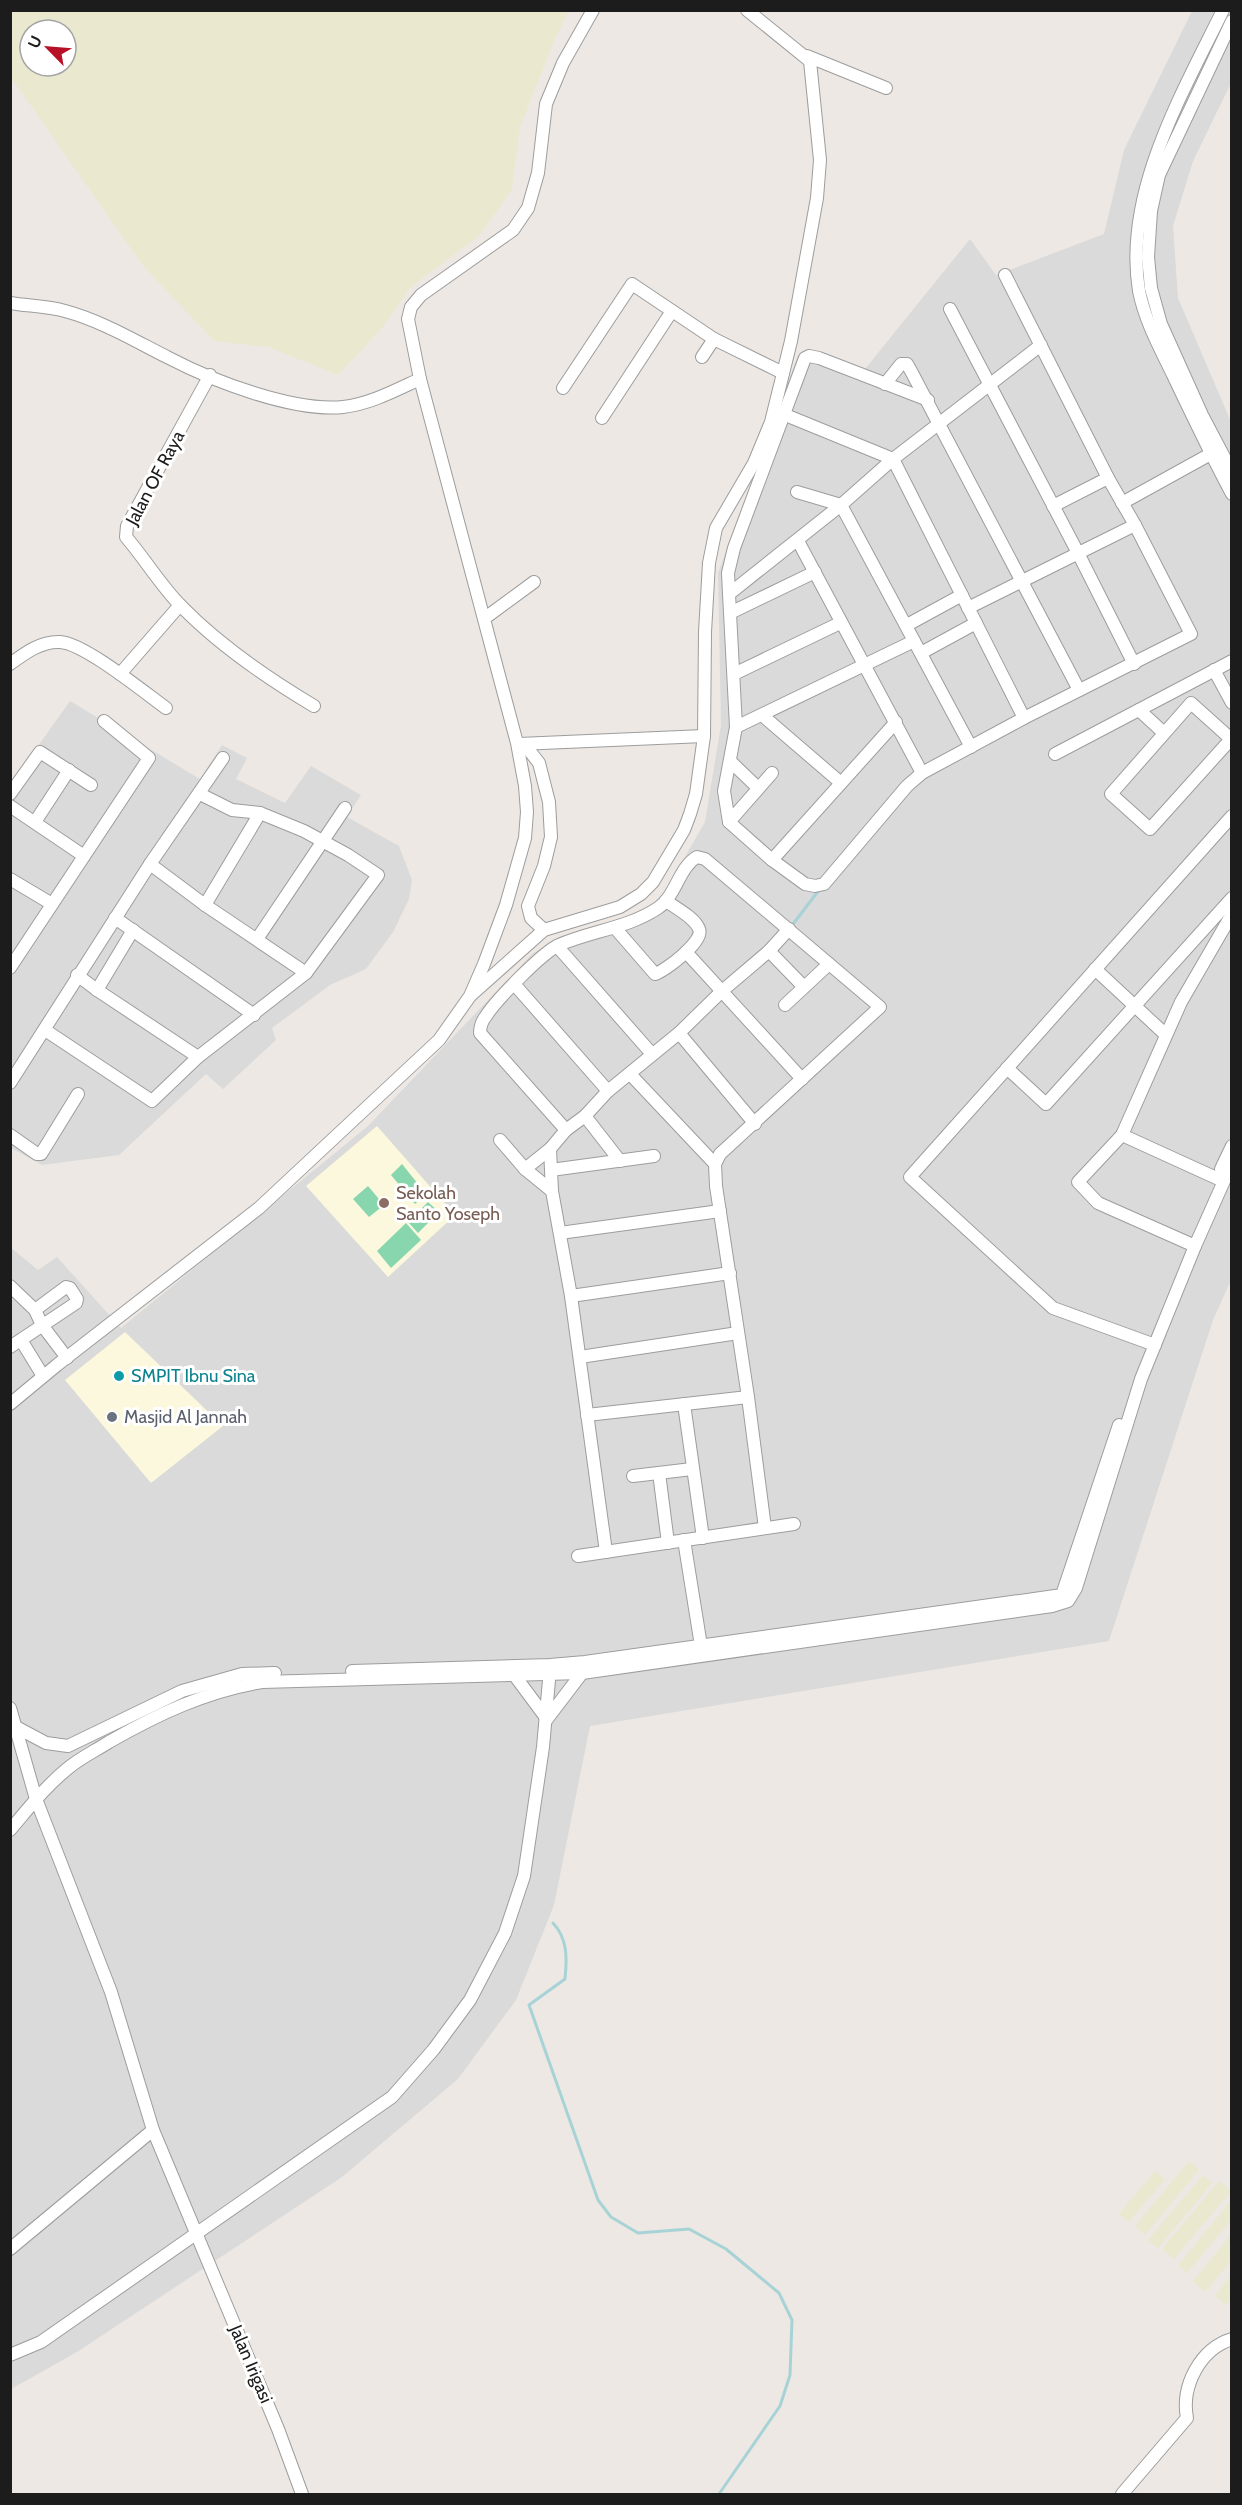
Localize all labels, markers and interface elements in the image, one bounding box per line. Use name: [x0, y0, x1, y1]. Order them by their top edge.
north arrow: [18, 18, 78, 78]
text: U: [24, 33, 46, 51]
street label: Jalan OF Raya: [120, 427, 189, 530]
place label: Sekolah Santo Yoseph: [396, 1182, 500, 1225]
marker: Sekolah Santo Yoseph: [377, 1196, 391, 1210]
place label: SMPIT Ibnu Sina: [131, 1365, 256, 1387]
marker: SMPIT Ibnu Sina: [112, 1369, 126, 1383]
place label: Masjid Al Jannah: [124, 1406, 247, 1428]
marker: Masjid Al Jannah: [105, 1410, 119, 1424]
street label: Jalan Irigasi: [224, 2321, 277, 2406]

